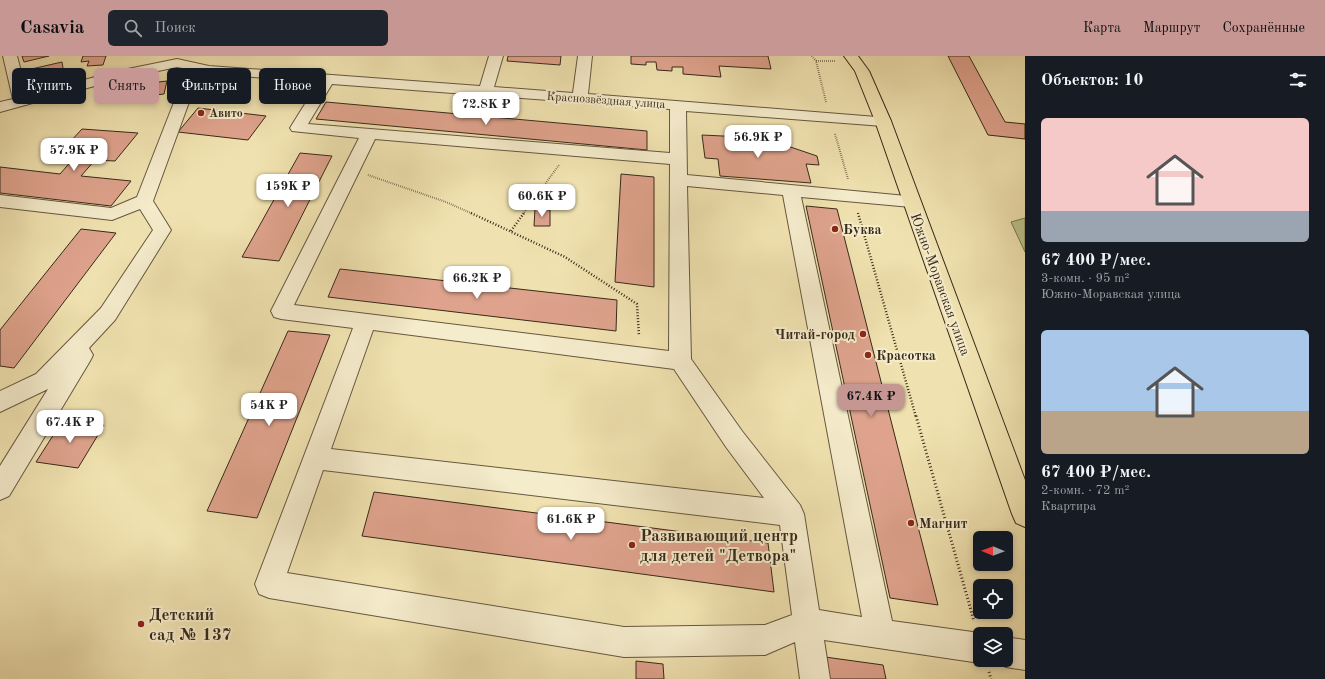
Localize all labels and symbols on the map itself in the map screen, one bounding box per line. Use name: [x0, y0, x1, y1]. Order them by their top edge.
street label: Краснозвёздная улица: [546, 91, 666, 111]
pin: 72.8K ₽: [449, 92, 523, 126]
marker: Авито: [196, 108, 206, 118]
place label: Авито: [209, 108, 243, 120]
pin: 56.9K ₽: [721, 125, 795, 159]
pin: 57.9K ₽: [37, 138, 111, 172]
pin: 159K ₽: [255, 174, 321, 208]
pin: 60.6K ₽: [505, 184, 579, 218]
street label: Южно-Моравская улица: [908, 211, 972, 358]
place label: Буква: [843, 223, 882, 237]
marker: Буква: [830, 224, 840, 234]
pin: 66.2K ₽: [440, 266, 514, 300]
place label: Читай-город: [775, 328, 855, 342]
marker: Читай-город: [858, 329, 868, 339]
place label: Красотка: [876, 349, 936, 363]
marker: Красотка: [863, 350, 873, 360]
pin: 67.4K ₽: [834, 384, 908, 418]
pin: 54K ₽: [241, 393, 297, 427]
pin: 67.4K ₽: [33, 410, 107, 444]
pin: 61.6K ₽: [534, 507, 608, 541]
place label: Магнит: [919, 517, 968, 531]
marker: Магнит: [906, 518, 916, 528]
place label: Развивающий центр для детей "Детвора": [640, 528, 798, 565]
north arrow: [973, 531, 1013, 571]
marker: Развивающий центр для детей "Детвора": [627, 540, 637, 550]
place label: Детский сад № 137: [149, 607, 232, 644]
marker: Детский сад № 137: [136, 619, 146, 629]

